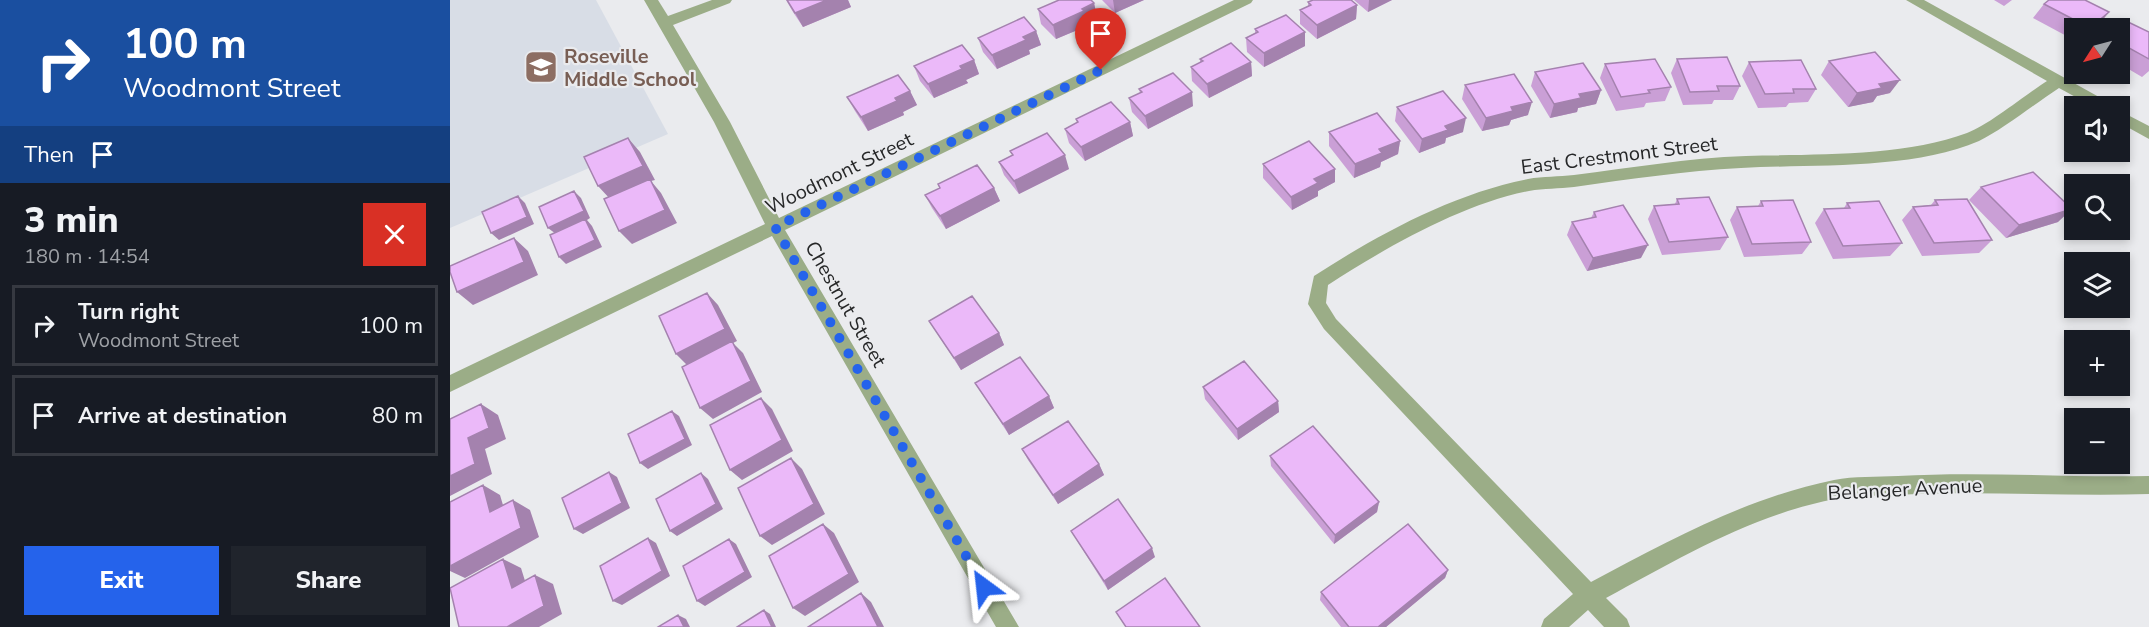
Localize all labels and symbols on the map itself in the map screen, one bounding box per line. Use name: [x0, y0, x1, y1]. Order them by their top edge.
pin: [1075, 8, 1126, 70]
north arrow: [2064, 18, 2130, 84]
place label: Roseville Middle School: [564, 43, 697, 93]
school or university icon: Roseville Middle School: [523, 49, 559, 85]
street label: Woodmont Street: [761, 126, 918, 221]
street label: East Crestmont Street: [1519, 130, 1720, 181]
street label: Chestnut Street: [799, 236, 893, 373]
street label: Belanger Avenue: [1827, 472, 1983, 507]
position arrow: [952, 555, 1016, 619]

